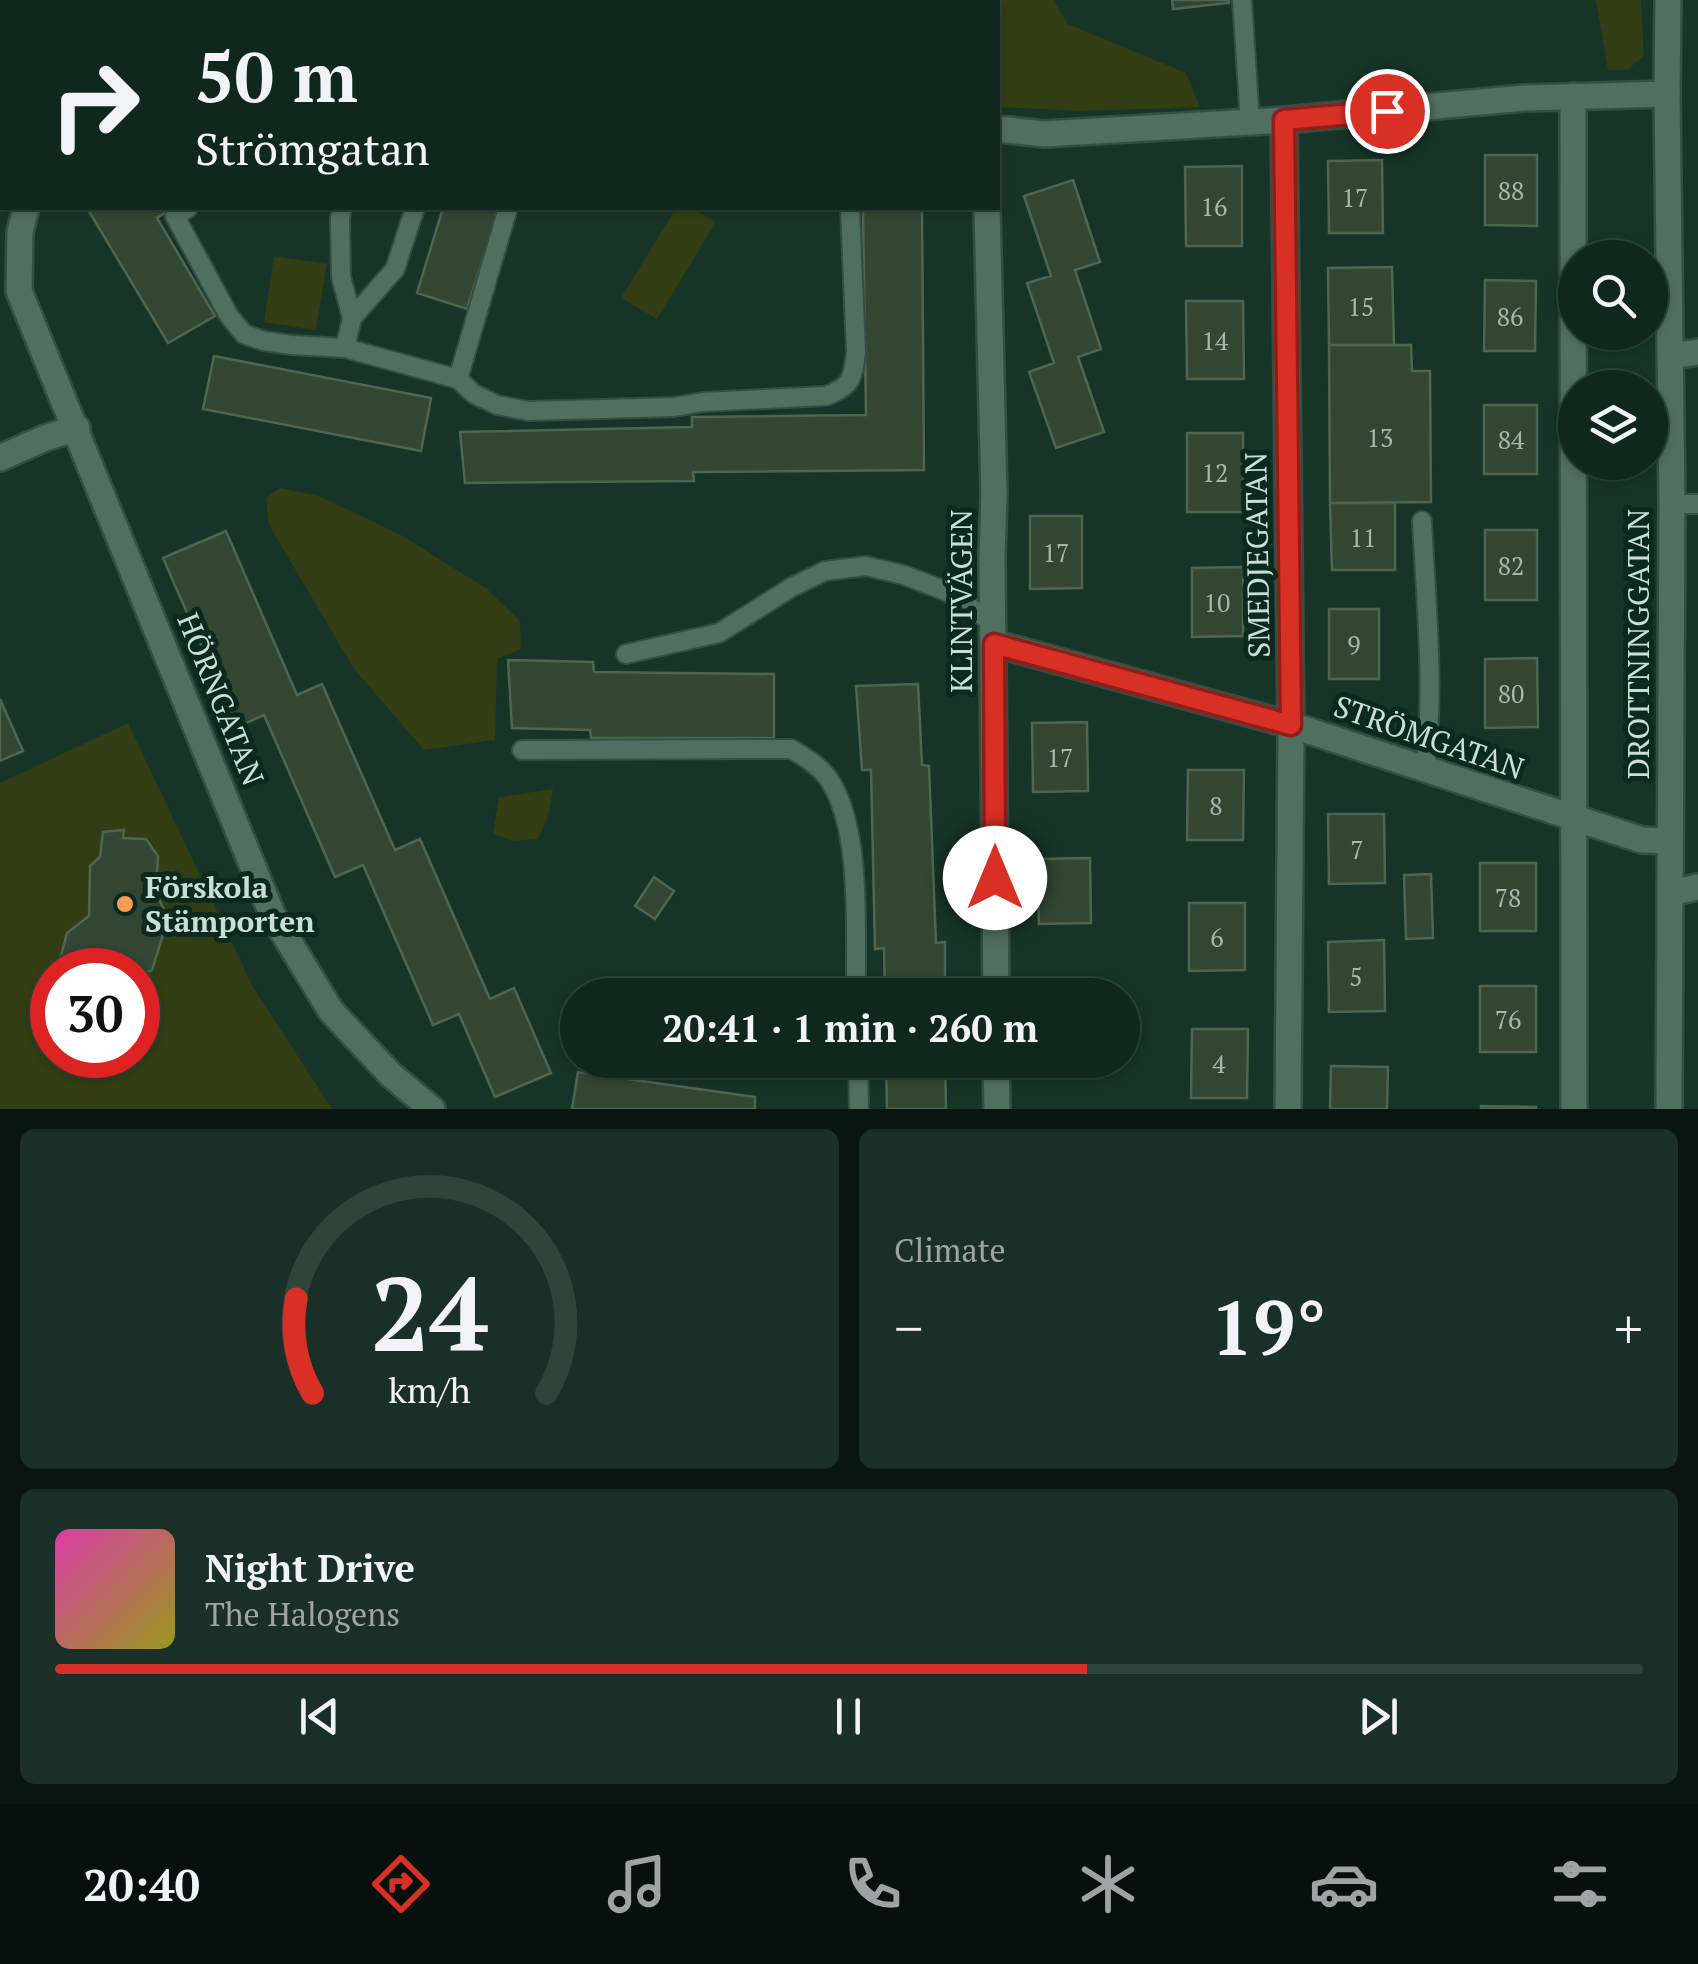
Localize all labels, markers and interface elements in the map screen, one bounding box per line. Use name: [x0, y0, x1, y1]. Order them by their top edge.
text: 50 m: [195, 29, 358, 122]
icon: right: [30, 40, 160, 170]
pin: [1345, 69, 1430, 154]
icon: arrive: [1360, 84, 1415, 139]
text: Strömgatan: [195, 118, 429, 178]
house number: 88: [1498, 174, 1524, 207]
house number: 17: [1342, 181, 1368, 214]
house number: 16: [1201, 190, 1227, 223]
map controls: [1558, 240, 1668, 480]
button: search: [1558, 240, 1668, 350]
house number: 15: [1348, 290, 1374, 323]
house number: 86: [1497, 300, 1523, 333]
house number: 14: [1202, 324, 1229, 357]
button: layers: [1558, 370, 1668, 480]
house number: 13: [1367, 421, 1393, 454]
house number: 84: [1498, 423, 1525, 456]
street label: SMEDJEGATAN: [1235, 452, 1279, 658]
house number: 12: [1202, 456, 1228, 489]
street label: KLINTVÄGEN: [941, 509, 981, 693]
street label: DROTTNINGGATAN: [1618, 509, 1658, 779]
house number: 11: [1350, 521, 1376, 554]
house number: 17: [1043, 536, 1069, 569]
house number: 82: [1498, 549, 1524, 582]
house number: 10: [1204, 586, 1230, 619]
street label: HÖRNGATAN: [168, 607, 274, 791]
house number: 9: [1347, 628, 1361, 661]
house number: 80: [1498, 677, 1524, 710]
street label: STRÖMGATAN: [1329, 686, 1529, 788]
house number: 17: [1047, 741, 1073, 774]
house number: 8: [1209, 789, 1223, 822]
position arrow: [943, 826, 1047, 930]
house number: 7: [1350, 833, 1364, 866]
place label: Förskola Stämporten: [145, 867, 315, 941]
house number: 78: [1495, 881, 1521, 914]
marker: Förskola Stämporten: [114, 893, 136, 915]
house number: 6: [1210, 921, 1224, 954]
speed limit sign: 30: [30, 948, 160, 1078]
house number: 5: [1349, 960, 1363, 993]
text: 20:41 · 1 min · 260 m: [662, 1003, 1038, 1053]
house number: 76: [1495, 1003, 1521, 1036]
house number: 4: [1212, 1047, 1226, 1080]
text: Climate: [894, 1229, 1006, 1271]
text: 24: [371, 1243, 488, 1381]
text: 19°: [1211, 1277, 1326, 1376]
text: −: [894, 1291, 923, 1364]
text: +: [1614, 1291, 1643, 1364]
text: km/h: [388, 1366, 471, 1413]
text: Night Drive: [205, 1543, 415, 1593]
text: The Halogens: [205, 1593, 400, 1635]
icon: previous: [292, 1689, 347, 1744]
icon: pause: [821, 1689, 876, 1744]
icon: next: [1351, 1689, 1406, 1744]
icon: directions: [366, 1849, 436, 1919]
icon: music: [602, 1849, 672, 1919]
icon: phone: [838, 1849, 908, 1919]
icon: climate: [1073, 1849, 1143, 1919]
icon: car: [1309, 1849, 1379, 1919]
icon: filters: [1545, 1849, 1615, 1919]
text: 20:40: [83, 1854, 200, 1914]

